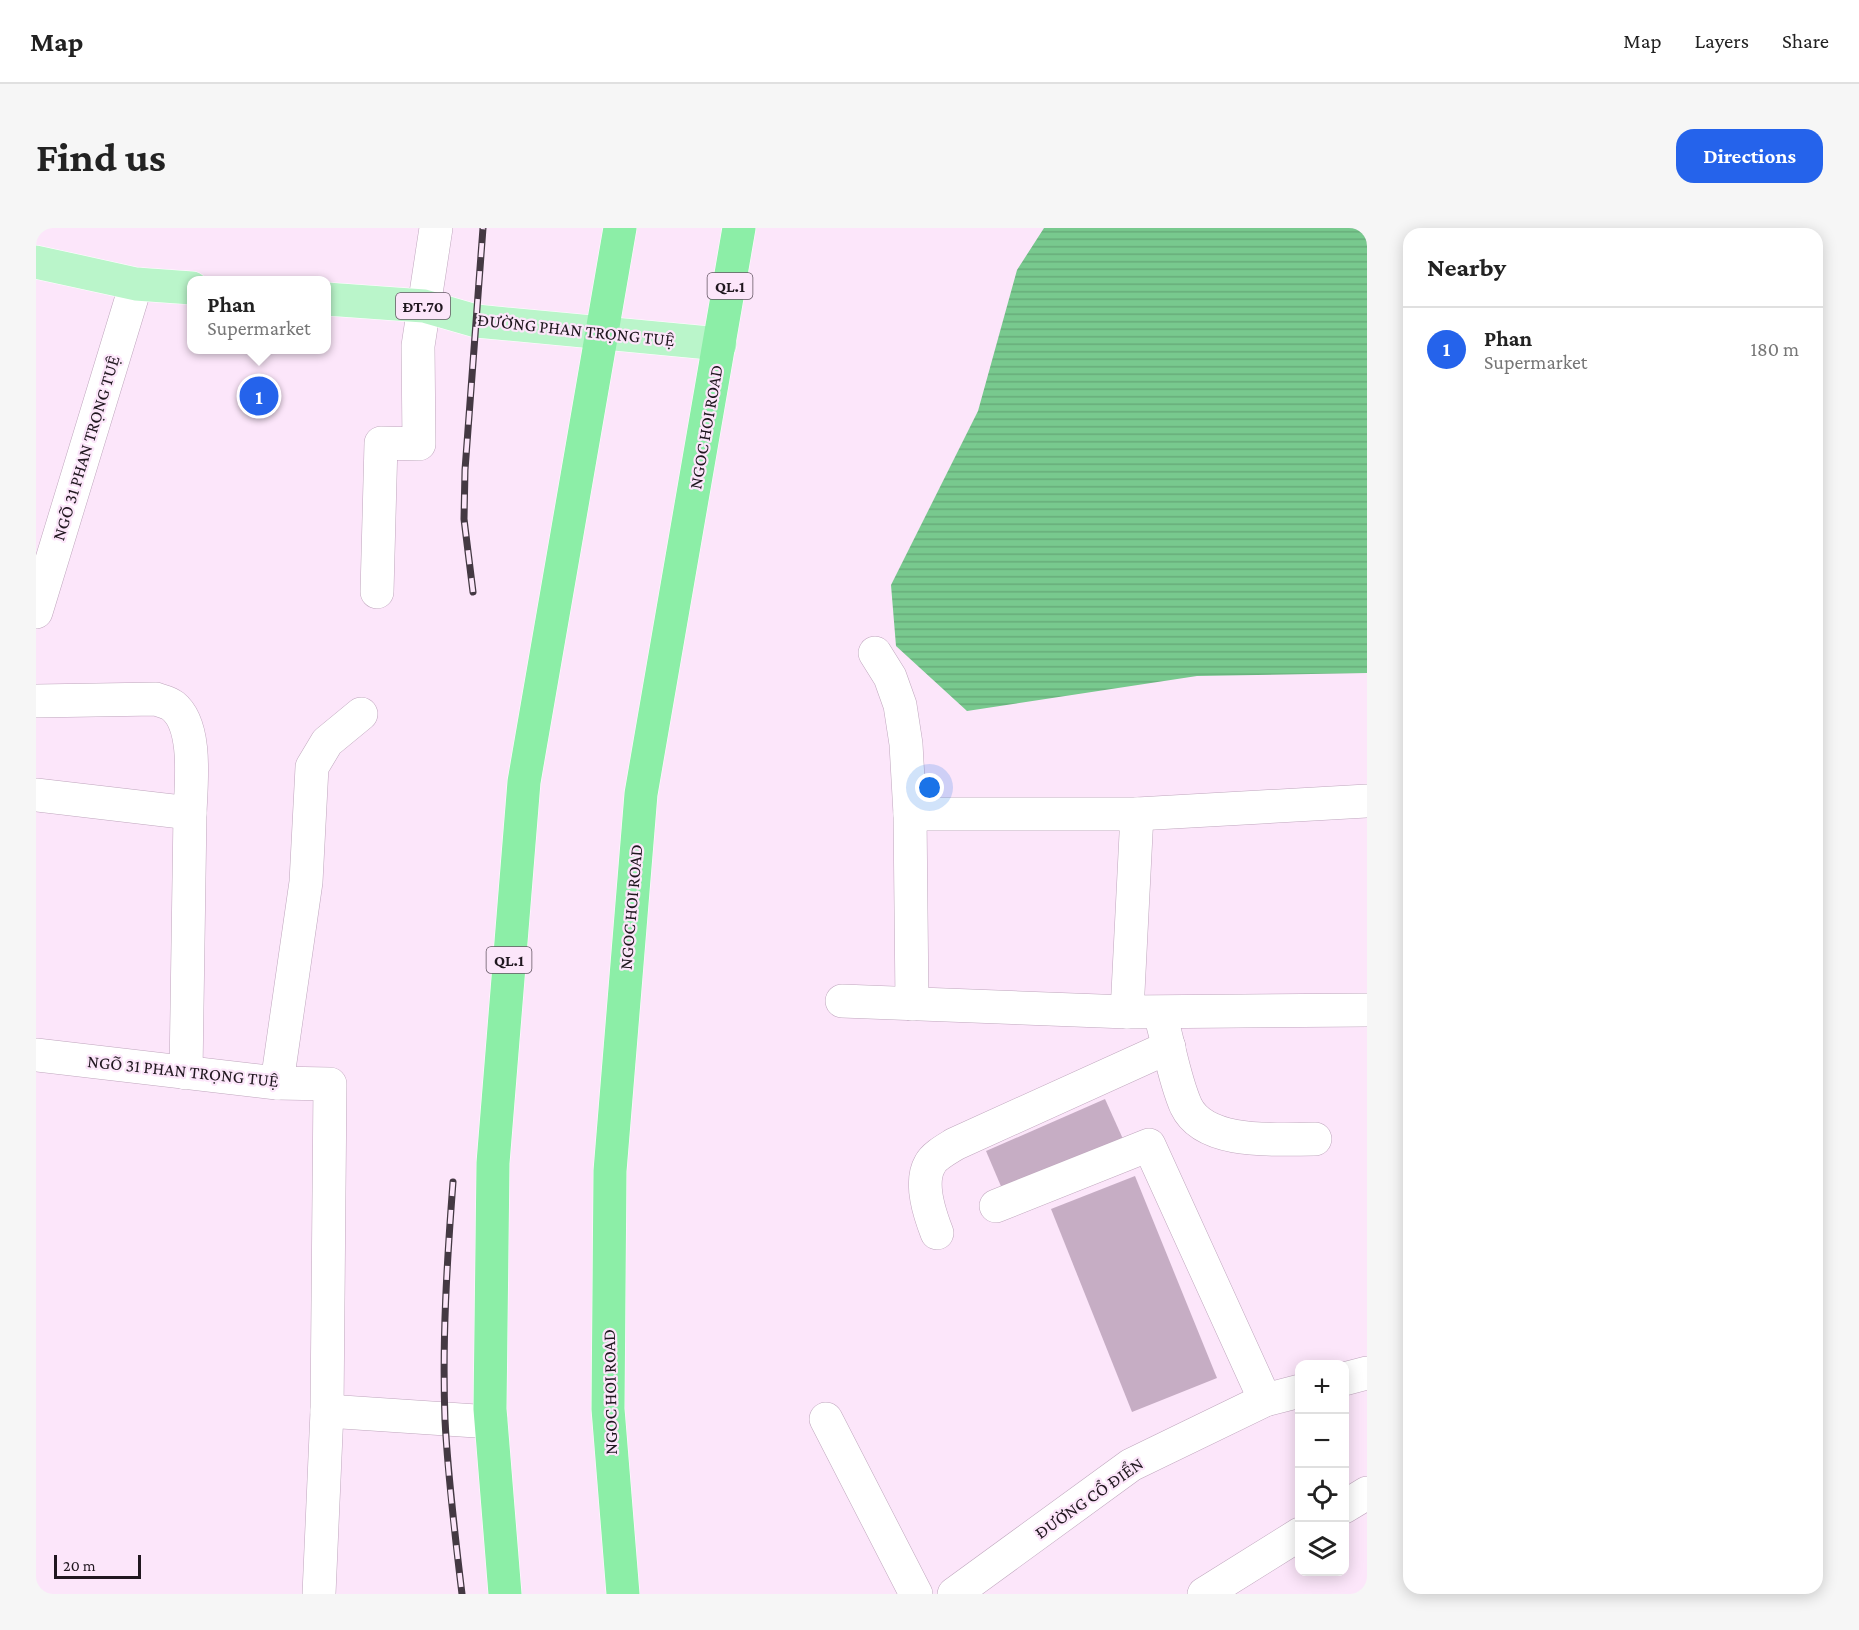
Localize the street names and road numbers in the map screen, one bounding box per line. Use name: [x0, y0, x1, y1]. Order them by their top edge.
road number: QL.1: [708, 273, 752, 299]
road number: ĐT.70: [396, 293, 450, 319]
street label: ĐƯỜNG PHAN TRỌNG TUỆ: [476, 310, 676, 350]
street label: NGÕ 31 PHAN TRỌNG TUỆ: [48, 353, 124, 543]
street label: NGOC HOI ROAD: [685, 363, 727, 491]
street label: NGOC HOI ROAD: [616, 843, 646, 971]
road number: QL.1: [486, 947, 532, 973]
street label: NGÕ 31 PHAN TRỌNG TUỆ: [86, 1051, 280, 1091]
street label: NGOC HOI ROAD: [599, 1329, 621, 1455]
street label: ĐƯỜNG CỔ ĐIỂN: [1031, 1452, 1147, 1543]

